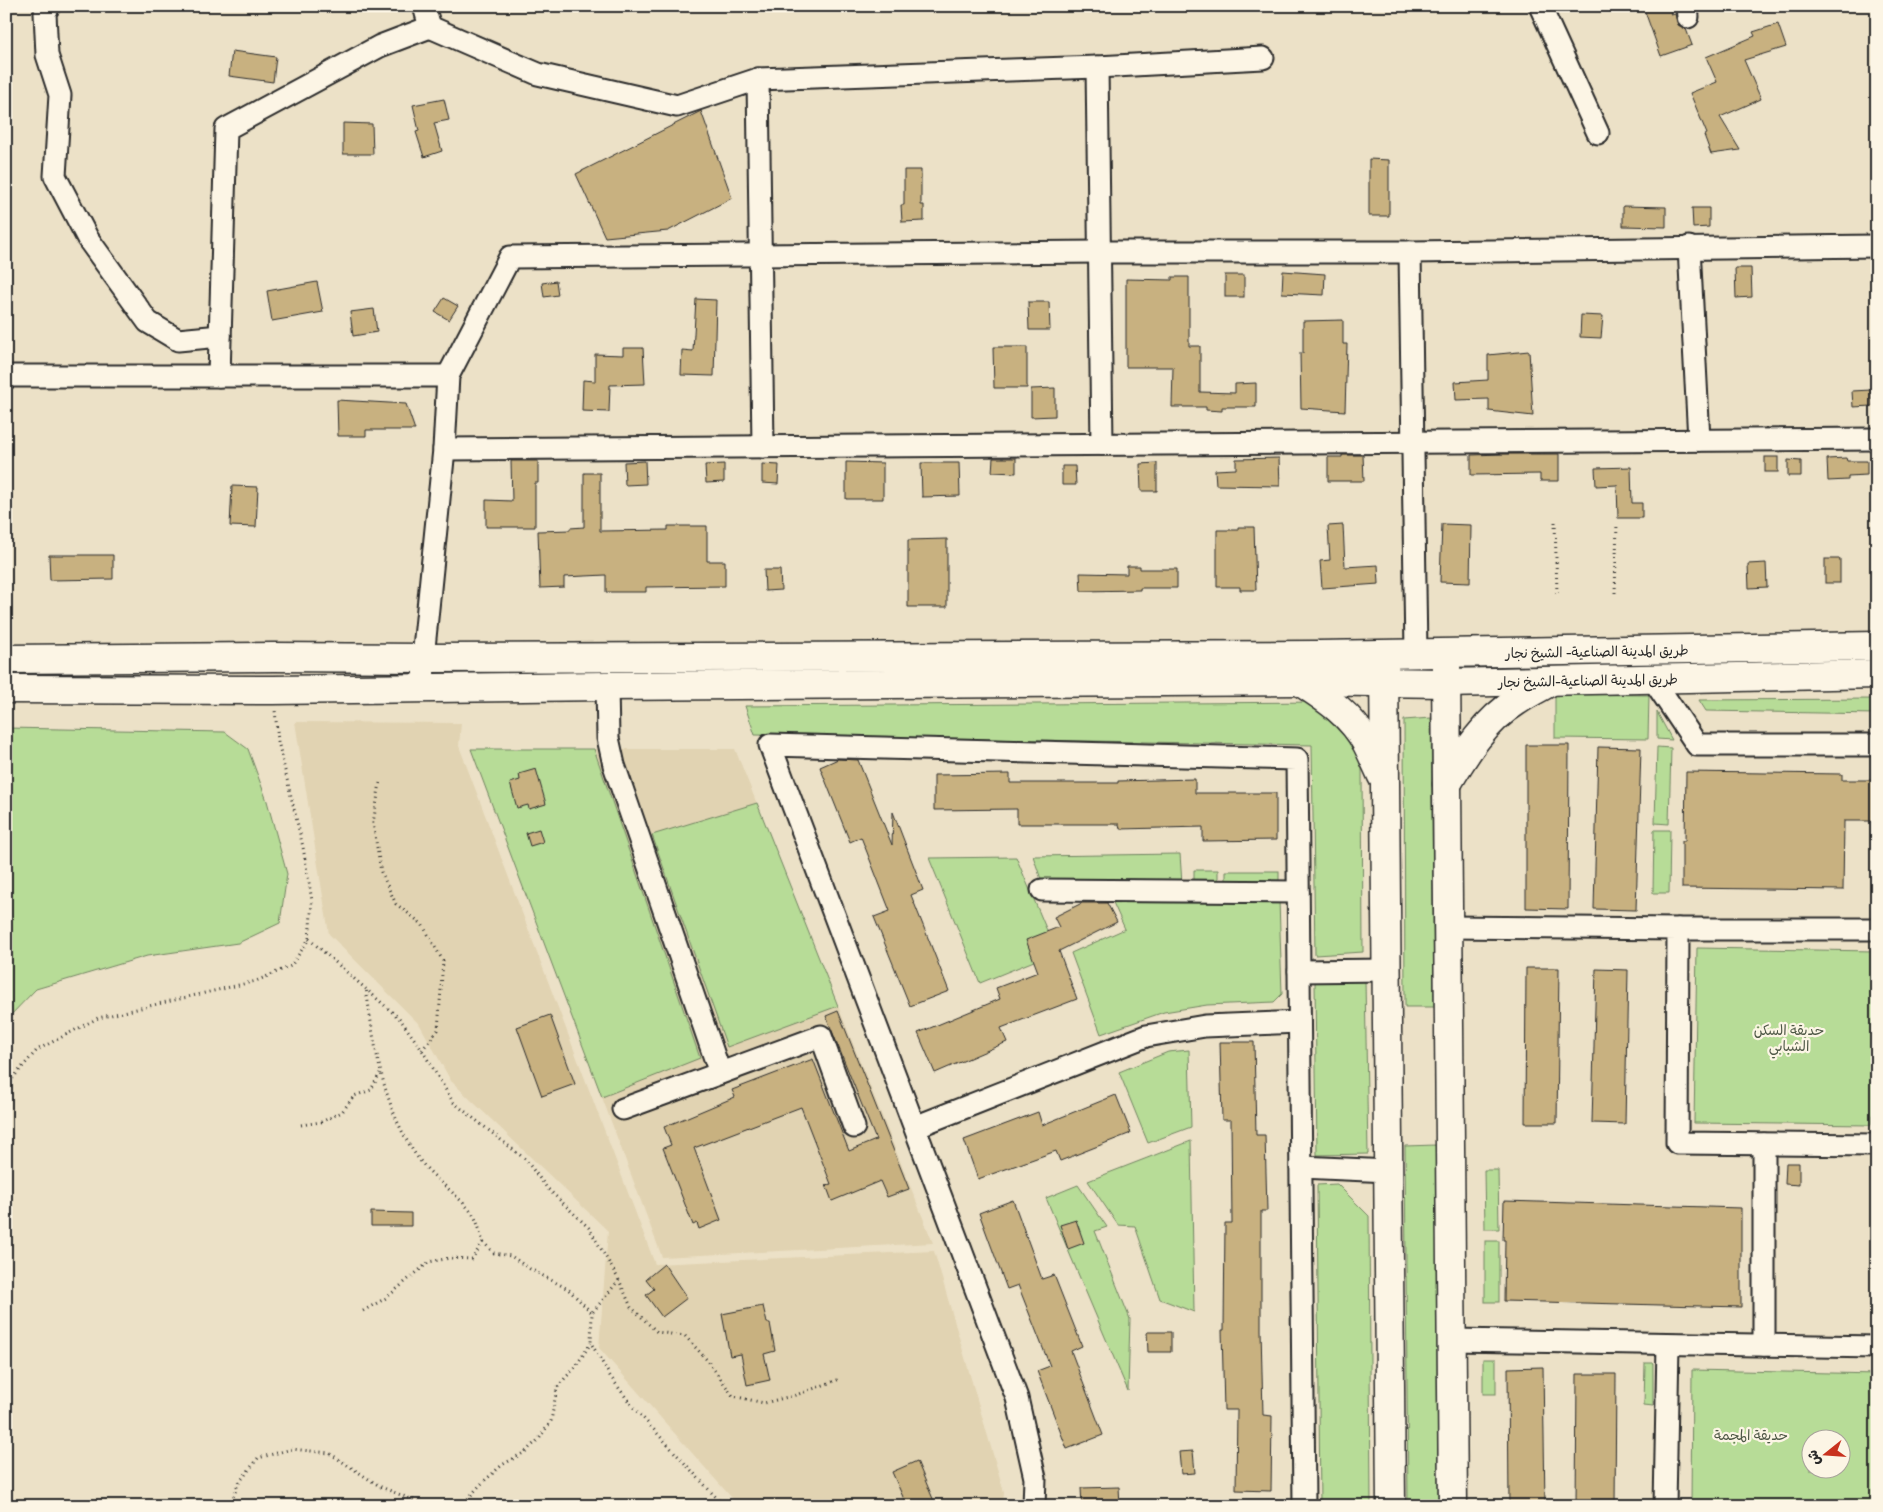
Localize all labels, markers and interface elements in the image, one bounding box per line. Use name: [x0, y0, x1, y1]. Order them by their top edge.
street label: طريق المدينة الصناعية- الشيخ نجار: [1504, 640, 1689, 663]
street label: طريق المدينة الصناعية-الشيخ نجار: [1497, 669, 1678, 692]
park label: حدبقة السكن الشبابي: [1754, 1020, 1824, 1059]
park label: حديقة المجمة: [1714, 1425, 1788, 1444]
north arrow: [1800, 1430, 1850, 1480]
text: ش: [1802, 1448, 1824, 1468]

